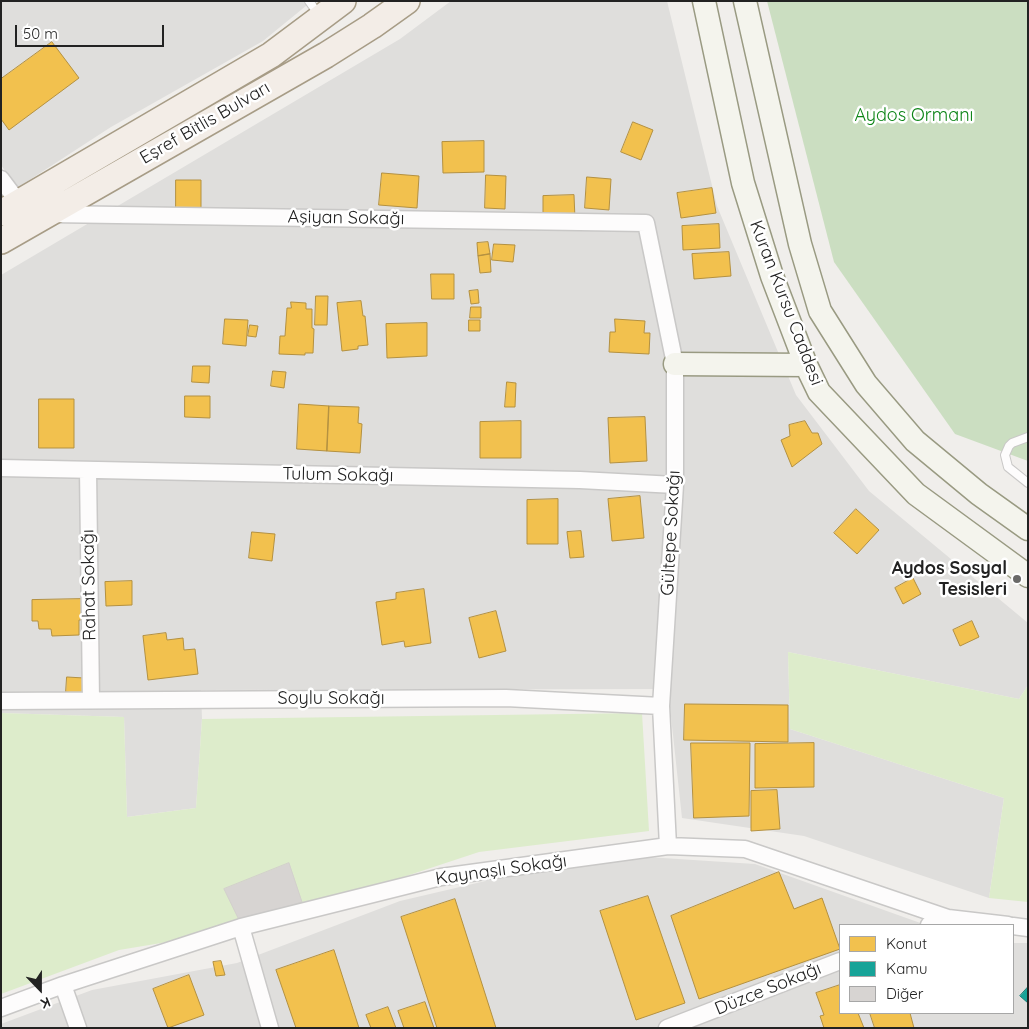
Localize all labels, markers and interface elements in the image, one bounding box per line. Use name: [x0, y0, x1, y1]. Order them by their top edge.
scale bar: [18, 15, 166, 47]
text: 50 m: [23, 24, 58, 43]
street label: Eşref Bitlis Bulvarı: [136, 77, 274, 169]
park label: Aydos Ormanı: [855, 105, 973, 127]
street label: Aşiyan Sokağı: [287, 206, 405, 230]
street label: Kuran Kursu Caddesi: [745, 218, 827, 388]
street label: Tulum Sokağı: [282, 463, 394, 487]
street label: Gültepe Sokağı: [657, 470, 685, 596]
street label: Rahat Sokağı: [77, 529, 101, 641]
place label: Aydos Sosyal Tesisleri: [892, 558, 1007, 600]
marker: Aydos Sosyal Tesisleri: [1011, 573, 1023, 585]
street label: Soylu Sokağı: [278, 688, 384, 710]
street label: Kaynaşlı Sokağı: [434, 850, 568, 890]
legend: [839, 924, 1014, 1014]
text: Konut: [886, 934, 927, 953]
street label: Düzce Sokağı: [712, 958, 824, 1020]
text: Kamu: [886, 959, 927, 978]
north arrow: [15, 964, 65, 1014]
text: Diğer: [886, 984, 924, 1003]
text: K: [38, 993, 53, 1013]

